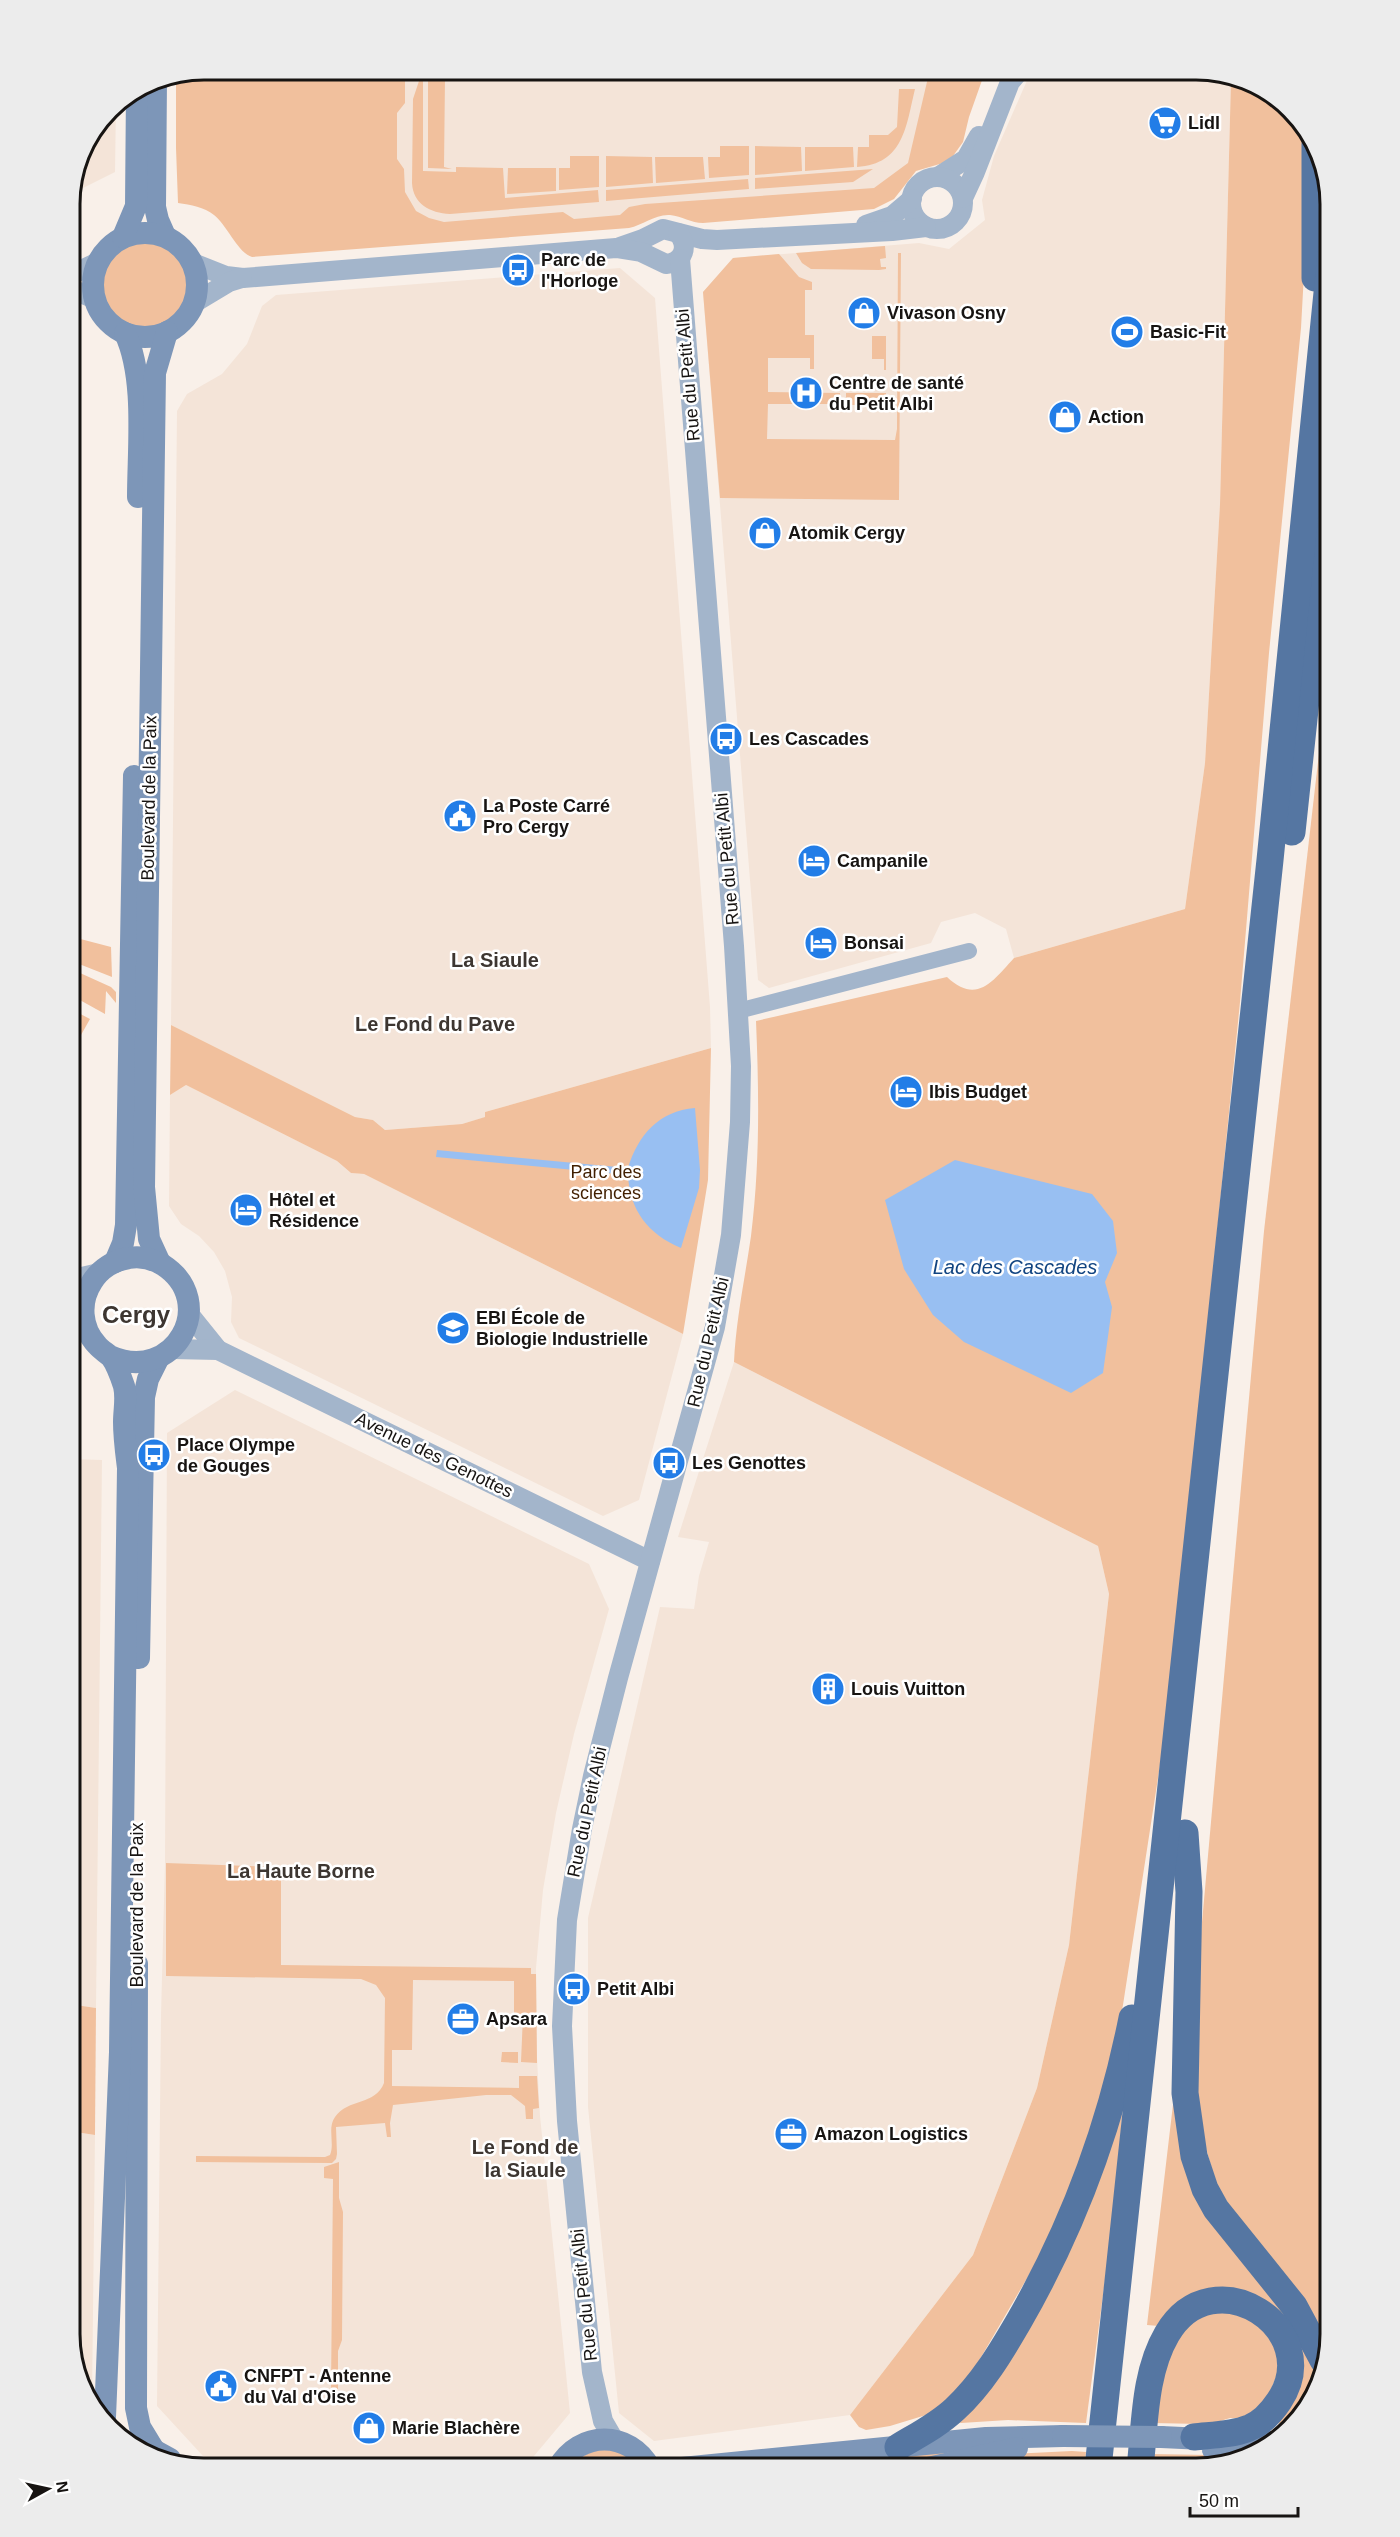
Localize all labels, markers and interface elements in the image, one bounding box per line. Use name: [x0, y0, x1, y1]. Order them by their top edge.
supermarket icon: Lidl: [1147, 105, 1183, 141]
place label: Lidl: [1188, 113, 1220, 133]
place label: Parc de l'Horloge: [541, 250, 618, 291]
bus stop icon: Parc de l'Horloge: [500, 252, 536, 288]
shop icon: Vivason Osny: [846, 295, 882, 331]
place label: Vivason Osny: [887, 303, 1006, 323]
street label: Rue du Petit Albi: [672, 308, 704, 442]
sports icon: Basic-Fit: [1109, 314, 1145, 350]
place label: Basic-Fit: [1150, 322, 1226, 342]
place label: Centre de santé du Petit Albi: [829, 373, 964, 414]
hospital icon: Centre de santé du Petit Albi: [788, 375, 824, 411]
shop icon: Action: [1047, 399, 1083, 435]
place label: Action: [1088, 407, 1144, 427]
shop icon: Atomik Cergy: [747, 515, 783, 551]
place label: Atomik Cergy: [788, 523, 905, 543]
street label: Boulevard de la Paix: [138, 715, 160, 881]
bus stop icon: Les Cascades: [708, 721, 744, 757]
place label: Les Cascades: [749, 729, 869, 749]
street label: Rue du Petit Albi: [711, 792, 743, 926]
place label: La Poste Carré Pro Cergy: [483, 796, 610, 837]
public building icon: La Poste Carré Pro Cergy: [442, 798, 478, 834]
hotel icon: Campanile: [796, 843, 832, 879]
place label: Campanile: [837, 851, 928, 871]
hotel icon: Bonsai: [803, 925, 839, 961]
place label: Bonsai: [844, 933, 904, 953]
district label: La Siaule: [451, 949, 539, 971]
district label: Le Fond du Pave: [355, 1013, 515, 1035]
hotel icon: Ibis Budget: [888, 1074, 924, 1110]
place label: Ibis Budget: [929, 1082, 1027, 1102]
park label: Parc des sciences: [570, 1162, 642, 1203]
place label: Hôtel et Résidence: [269, 1190, 359, 1231]
hotel icon: Hôtel et Résidence: [228, 1192, 264, 1228]
water label: Lac des Cascades: [933, 1256, 1097, 1278]
street label: Rue du Petit Albi: [683, 1275, 733, 1409]
district label: Cergy: [102, 1301, 171, 1328]
place label: EBI École de Biologie Industrielle: [476, 1307, 648, 1349]
school or university icon: EBI École de Biologie Industrielle: [435, 1310, 471, 1346]
street label: Avenue des Genottes: [352, 1408, 516, 1502]
place label: Place Olympe de Gouges: [177, 1435, 295, 1476]
bus stop icon: Place Olympe de Gouges: [136, 1437, 172, 1473]
bus stop icon: Les Genottes: [651, 1445, 687, 1481]
place label: Les Genottes: [692, 1453, 806, 1473]
building icon: Louis Vuitton: [810, 1671, 846, 1707]
place label: Louis Vuitton: [851, 1679, 965, 1699]
street label: Rue du Petit Albi: [563, 1745, 611, 1879]
street label: Boulevard de la Paix: [127, 1822, 147, 1988]
district label: La Haute Borne: [227, 1860, 375, 1882]
bus stop icon: Petit Albi: [556, 1971, 592, 2007]
place label: Petit Albi: [597, 1979, 674, 1999]
office icon: Apsara: [445, 2001, 481, 2037]
place label: Apsara: [486, 2009, 548, 2029]
office icon: Amazon Logistics: [773, 2116, 809, 2152]
place label: Amazon Logistics: [814, 2124, 968, 2144]
district label: Le Fond de la Siaule: [472, 2136, 578, 2181]
street label: Rue du Petit Albi: [567, 2228, 601, 2362]
place label: CNFPT - Antenne du Val d'Oise: [244, 2366, 391, 2407]
public building icon: CNFPT - Antenne du Val d'Oise: [203, 2368, 239, 2404]
shop icon: Marie Blachère: [351, 2410, 387, 2446]
place label: Marie Blachère: [392, 2418, 520, 2438]
north arrow: [18, 2459, 78, 2519]
text: N: [53, 2480, 72, 2494]
scale bar: [1190, 2480, 1298, 2518]
text: 50 m: [1199, 2491, 1239, 2511]

